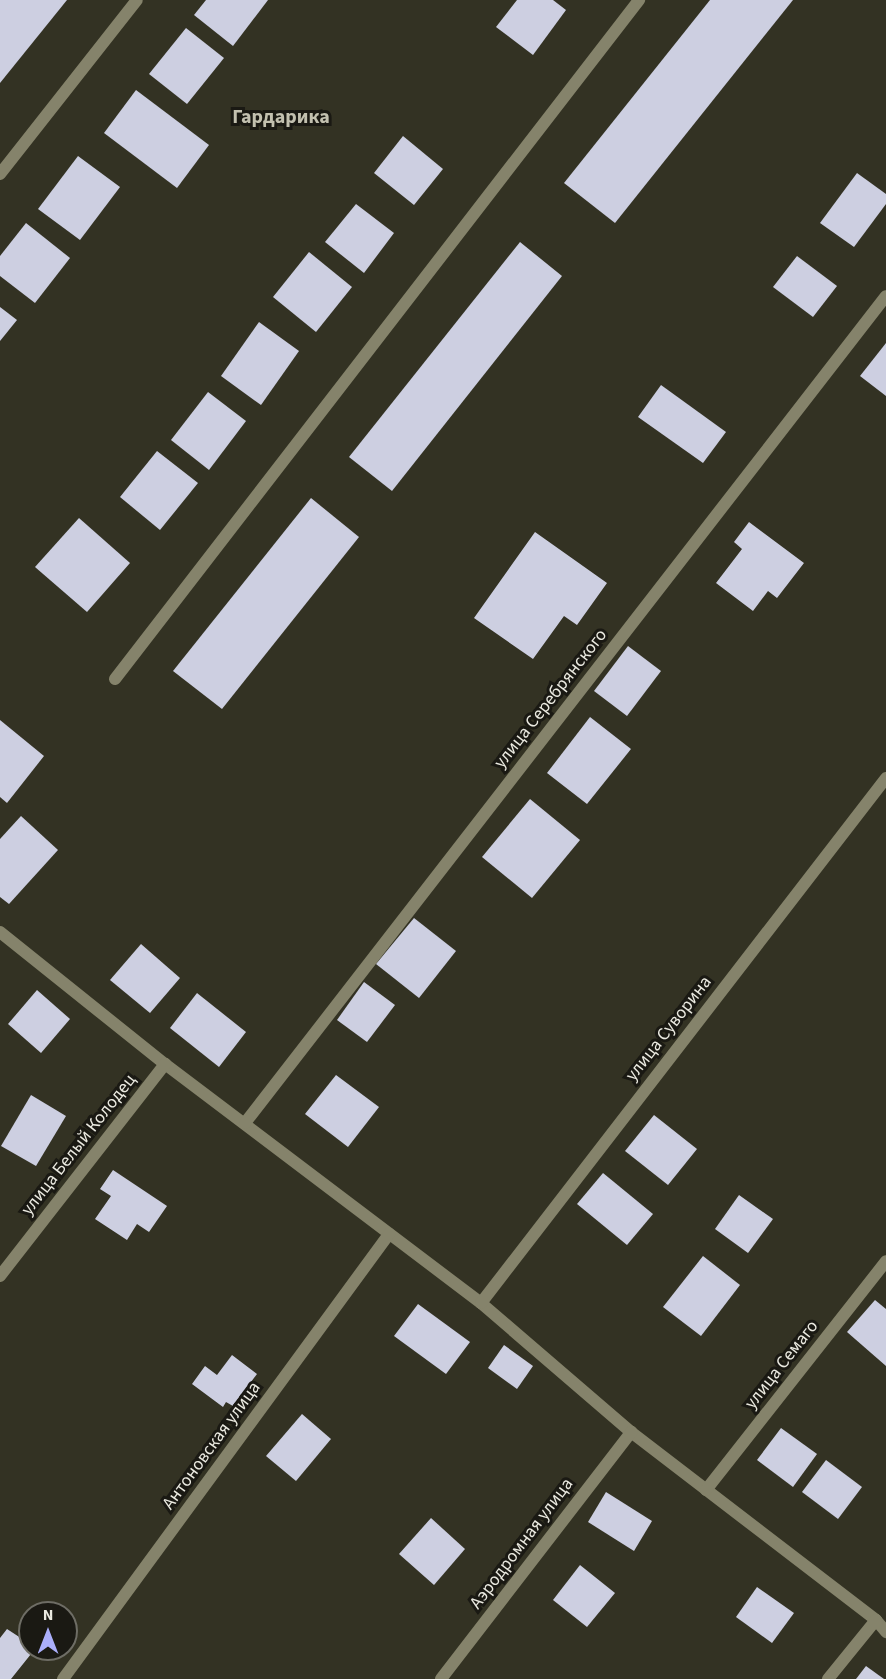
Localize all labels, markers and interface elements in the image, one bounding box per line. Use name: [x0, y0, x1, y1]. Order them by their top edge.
district label: Гардарика: [232, 105, 330, 129]
street label: улица Серебрянского: [490, 625, 612, 773]
street label: улица Суворина: [621, 972, 717, 1086]
street label: улица Белый Колодец: [17, 1070, 141, 1220]
street label: улица Семаго: [741, 1316, 823, 1414]
street label: Антоновская улица: [158, 1378, 266, 1514]
street label: Аэродромная улица: [466, 1474, 578, 1614]
north arrow: [18, 1601, 78, 1661]
text: N: [43, 1604, 53, 1626]

